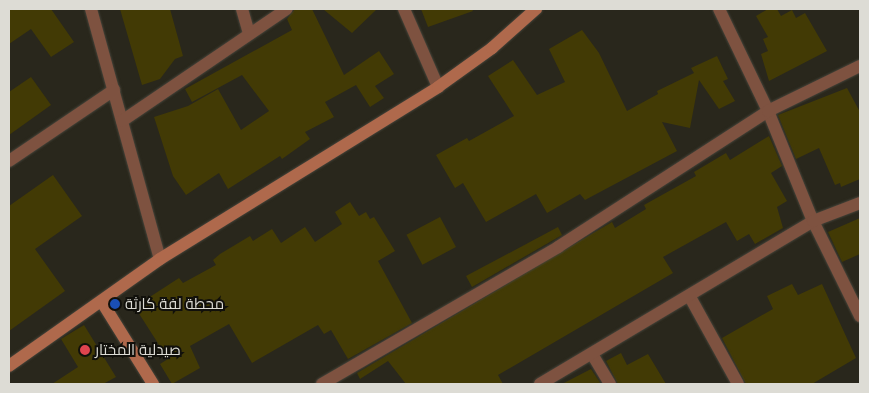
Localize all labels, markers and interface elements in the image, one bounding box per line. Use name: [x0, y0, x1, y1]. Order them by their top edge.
place label: محطة لفة كارثة: [125, 295, 224, 313]
marker: محطة لفة كارثة: [109, 298, 121, 310]
place label: صيدلية المختار: [95, 341, 181, 359]
marker: صيدلية المختار: [79, 344, 91, 356]

